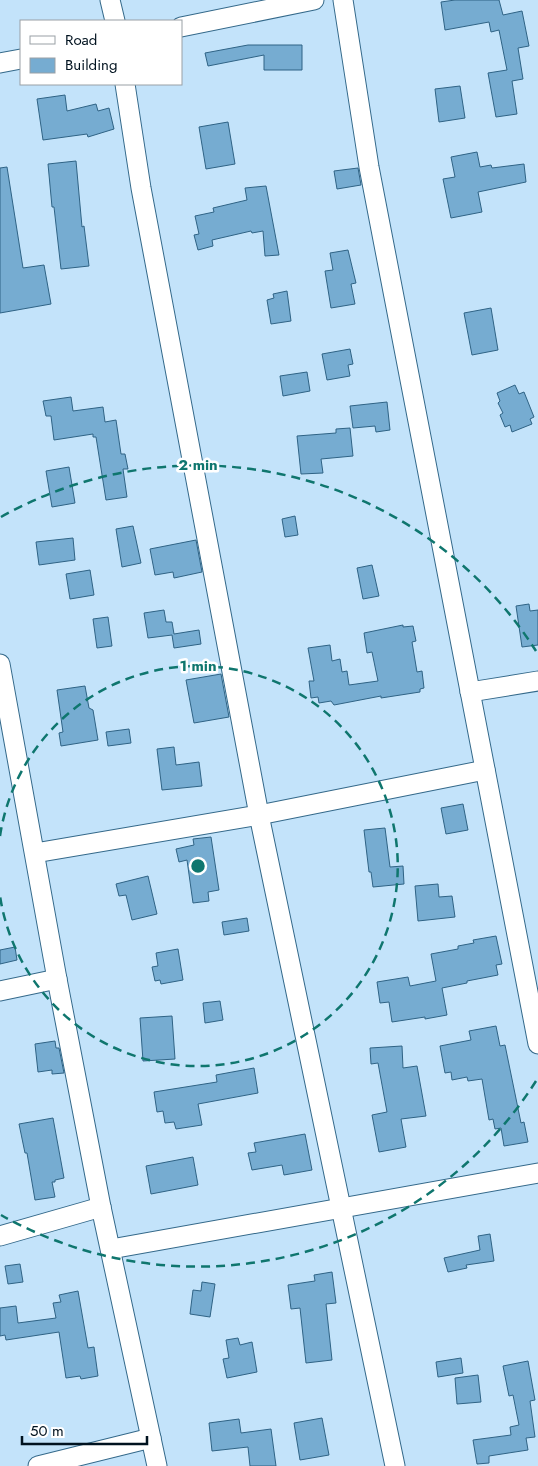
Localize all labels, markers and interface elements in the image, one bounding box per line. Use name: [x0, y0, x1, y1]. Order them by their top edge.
legend: [20, 20, 182, 85]
text: Road: [65, 29, 97, 51]
text: Building: [65, 54, 117, 76]
text: 2 min: [178, 454, 218, 476]
text: 1 min: [179, 655, 217, 677]
centre of rings: [189, 857, 207, 875]
scale bar: [22, 1414, 148, 1446]
text: 50 m: [30, 1420, 64, 1442]

